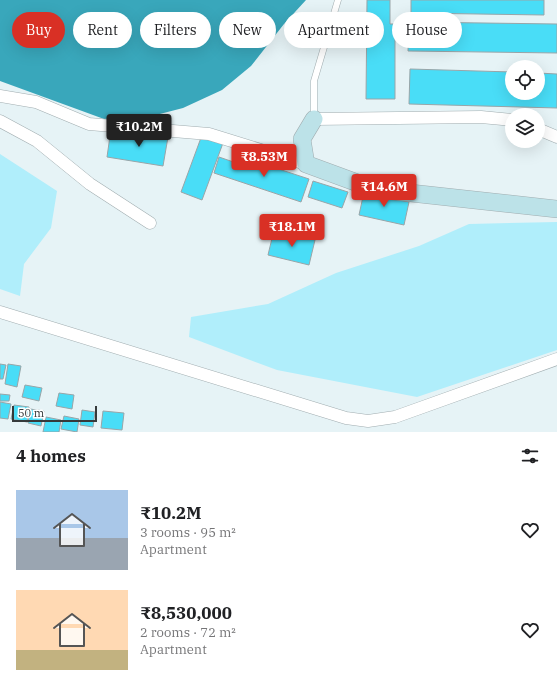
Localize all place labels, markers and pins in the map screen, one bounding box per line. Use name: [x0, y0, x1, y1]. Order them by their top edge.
pin: ₹10.2M: [106, 114, 172, 148]
pin: ₹8.53M: [231, 144, 297, 178]
pin: ₹14.6M: [351, 174, 417, 208]
pin: ₹18.1M: [259, 214, 325, 248]

